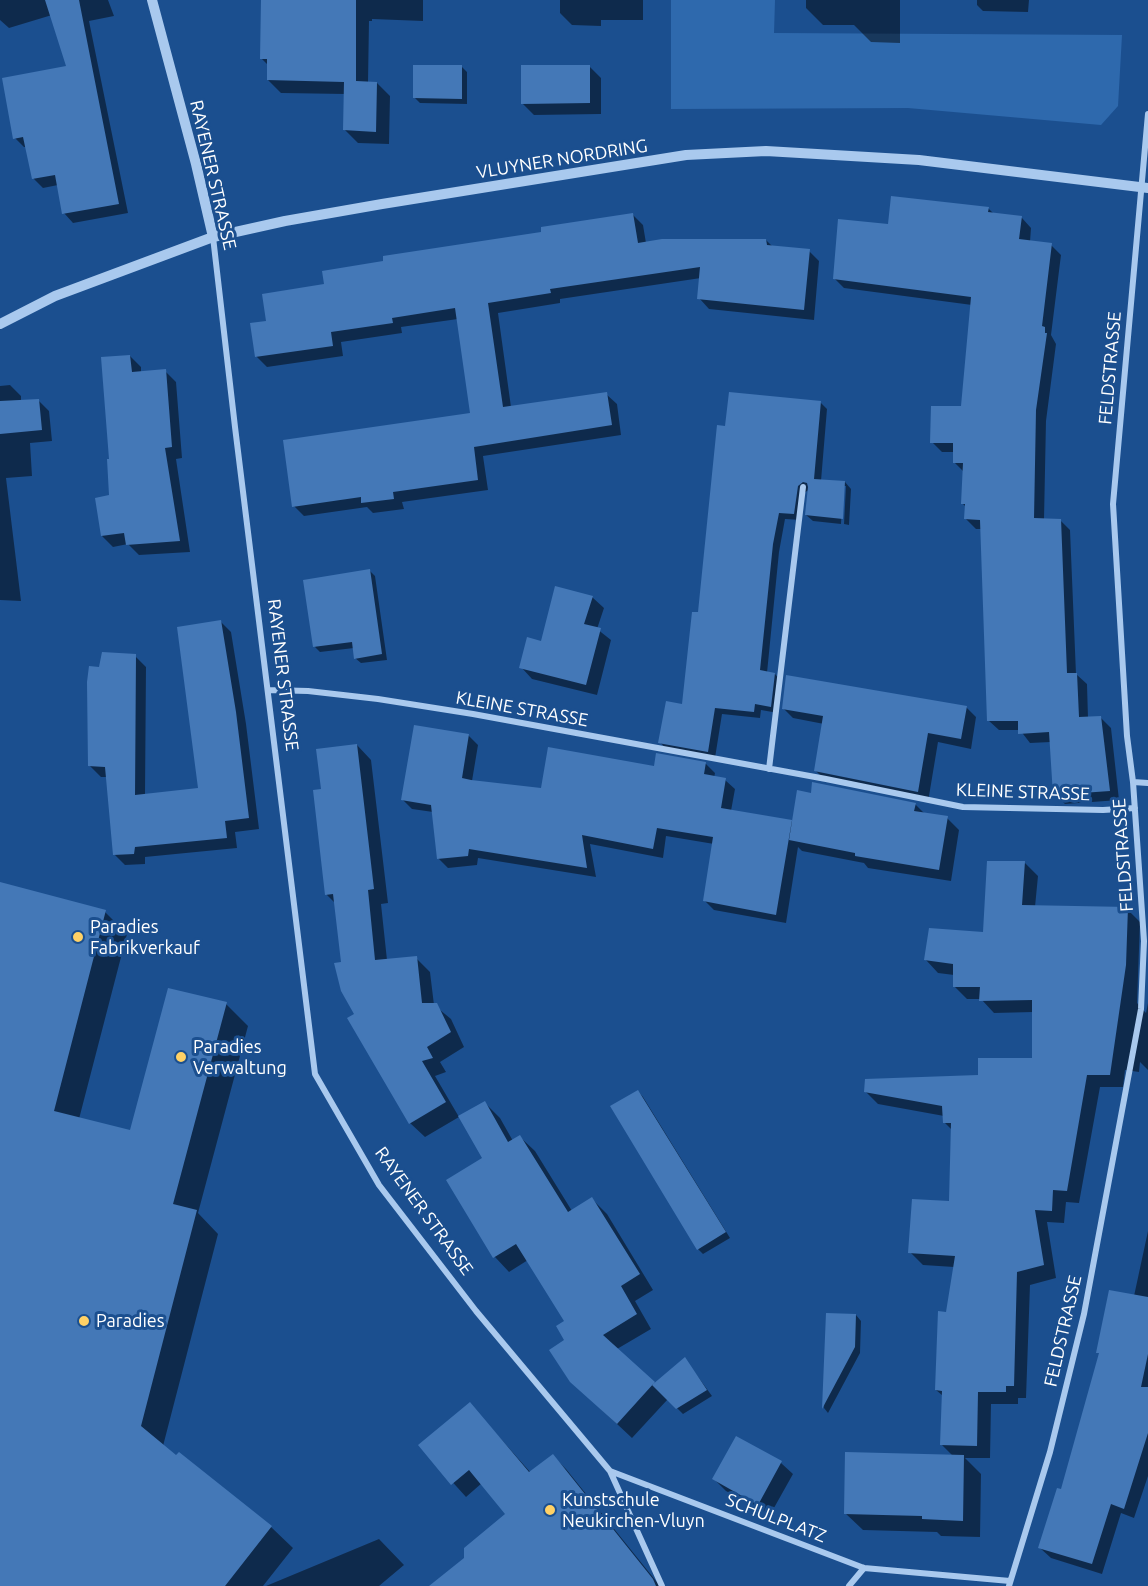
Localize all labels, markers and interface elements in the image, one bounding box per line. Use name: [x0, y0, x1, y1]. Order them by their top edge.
street label: RAYENER STRASSE: [185, 98, 241, 252]
street label: VLUYNER NORDRING: [475, 135, 649, 183]
street label: FELDSTRASSE: [1094, 311, 1126, 425]
street label: RAYENER STRASSE: [263, 598, 303, 752]
street label: KLEINE STRASSE: [454, 687, 590, 731]
street label: KLEINE STRASSE: [956, 779, 1090, 805]
street label: FELDSTRASSE: [1108, 798, 1138, 912]
place label: Paradies Fabrikverkauf: [90, 916, 200, 958]
marker: Paradies Fabrikverkauf: [71, 930, 85, 944]
place label: Paradies Verwaltung: [193, 1036, 287, 1078]
marker: Paradies Verwaltung: [174, 1050, 188, 1064]
street label: RAYENER STRASSE: [370, 1143, 478, 1279]
street label: FELDSTRASSE: [1040, 1273, 1086, 1389]
place label: Paradies: [96, 1310, 165, 1332]
marker: Paradies: [77, 1314, 91, 1328]
place label: Kunstschule Neukirchen-Vluyn: [562, 1489, 705, 1532]
street label: SCHULPLATZ: [723, 1489, 829, 1547]
marker: Kunstschule Neukirchen-Vluyn: [543, 1503, 557, 1517]

